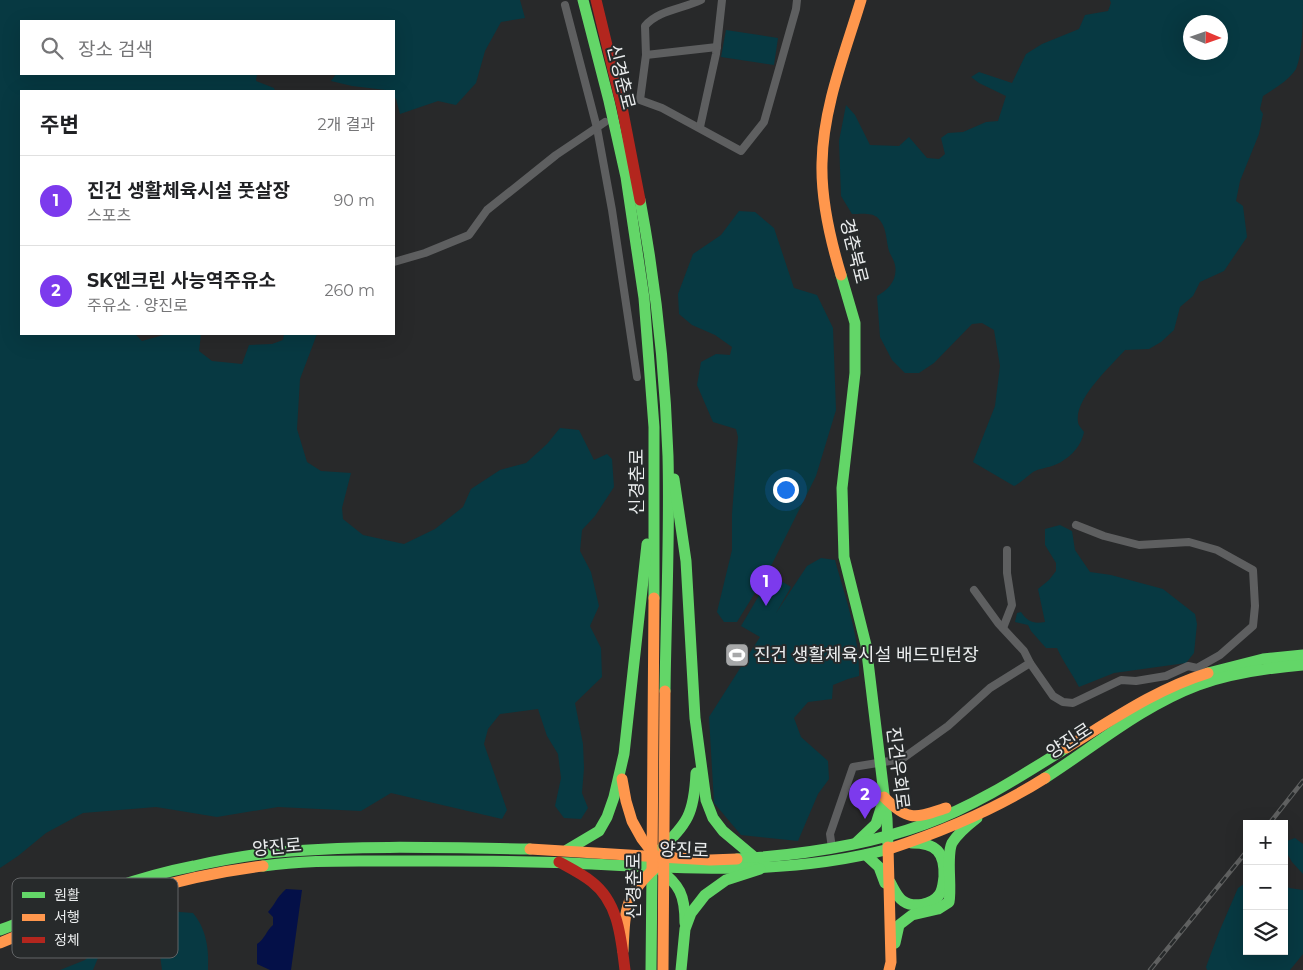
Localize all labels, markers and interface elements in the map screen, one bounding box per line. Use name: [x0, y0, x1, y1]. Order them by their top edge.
north arrow: [1183, 15, 1228, 60]
search box: [20, 20, 395, 75]
icon: search: [38, 34, 66, 62]
text: 장소 검색: [78, 38, 153, 61]
street label: 신경춘로: [602, 42, 640, 112]
text: 주변: [40, 112, 79, 137]
text: 2개 결과: [318, 115, 375, 134]
text: 진건 생활체육시설 풋살장: [87, 179, 290, 202]
text: 1: [53, 191, 59, 210]
text: 90 m: [333, 191, 375, 210]
text: 스포츠: [87, 206, 131, 225]
street label: 경춘북로: [835, 216, 873, 286]
text: SK엔크린 사능역주유소: [87, 269, 276, 292]
text: 2: [51, 281, 61, 300]
text: 260 m: [324, 281, 375, 300]
text: 주유소 · 양진로: [87, 296, 188, 315]
street label: 신경춘로: [626, 449, 648, 515]
your location: [773, 477, 799, 503]
pin: 1: [750, 565, 782, 606]
sports icon: 진건 생활체육시설 배드민턴장: [724, 642, 750, 668]
place label: 진건 생활체육시설 배드민턴장: [754, 644, 979, 666]
street label: 양진로: [1042, 718, 1096, 764]
street label: 진건우회로: [882, 726, 914, 810]
pin: 2: [849, 778, 881, 819]
map controls: [1243, 820, 1288, 955]
button: +: [1243, 820, 1288, 865]
street label: 양진로: [251, 834, 303, 860]
street label: 양진로: [659, 838, 709, 862]
street label: 신경춘로: [623, 853, 645, 919]
button: −: [1243, 865, 1288, 910]
legend: [12, 878, 178, 958]
text: 원활: [54, 886, 80, 904]
text: 서행: [54, 908, 80, 926]
button: layers: [1243, 910, 1288, 955]
text: 정체: [54, 931, 80, 949]

